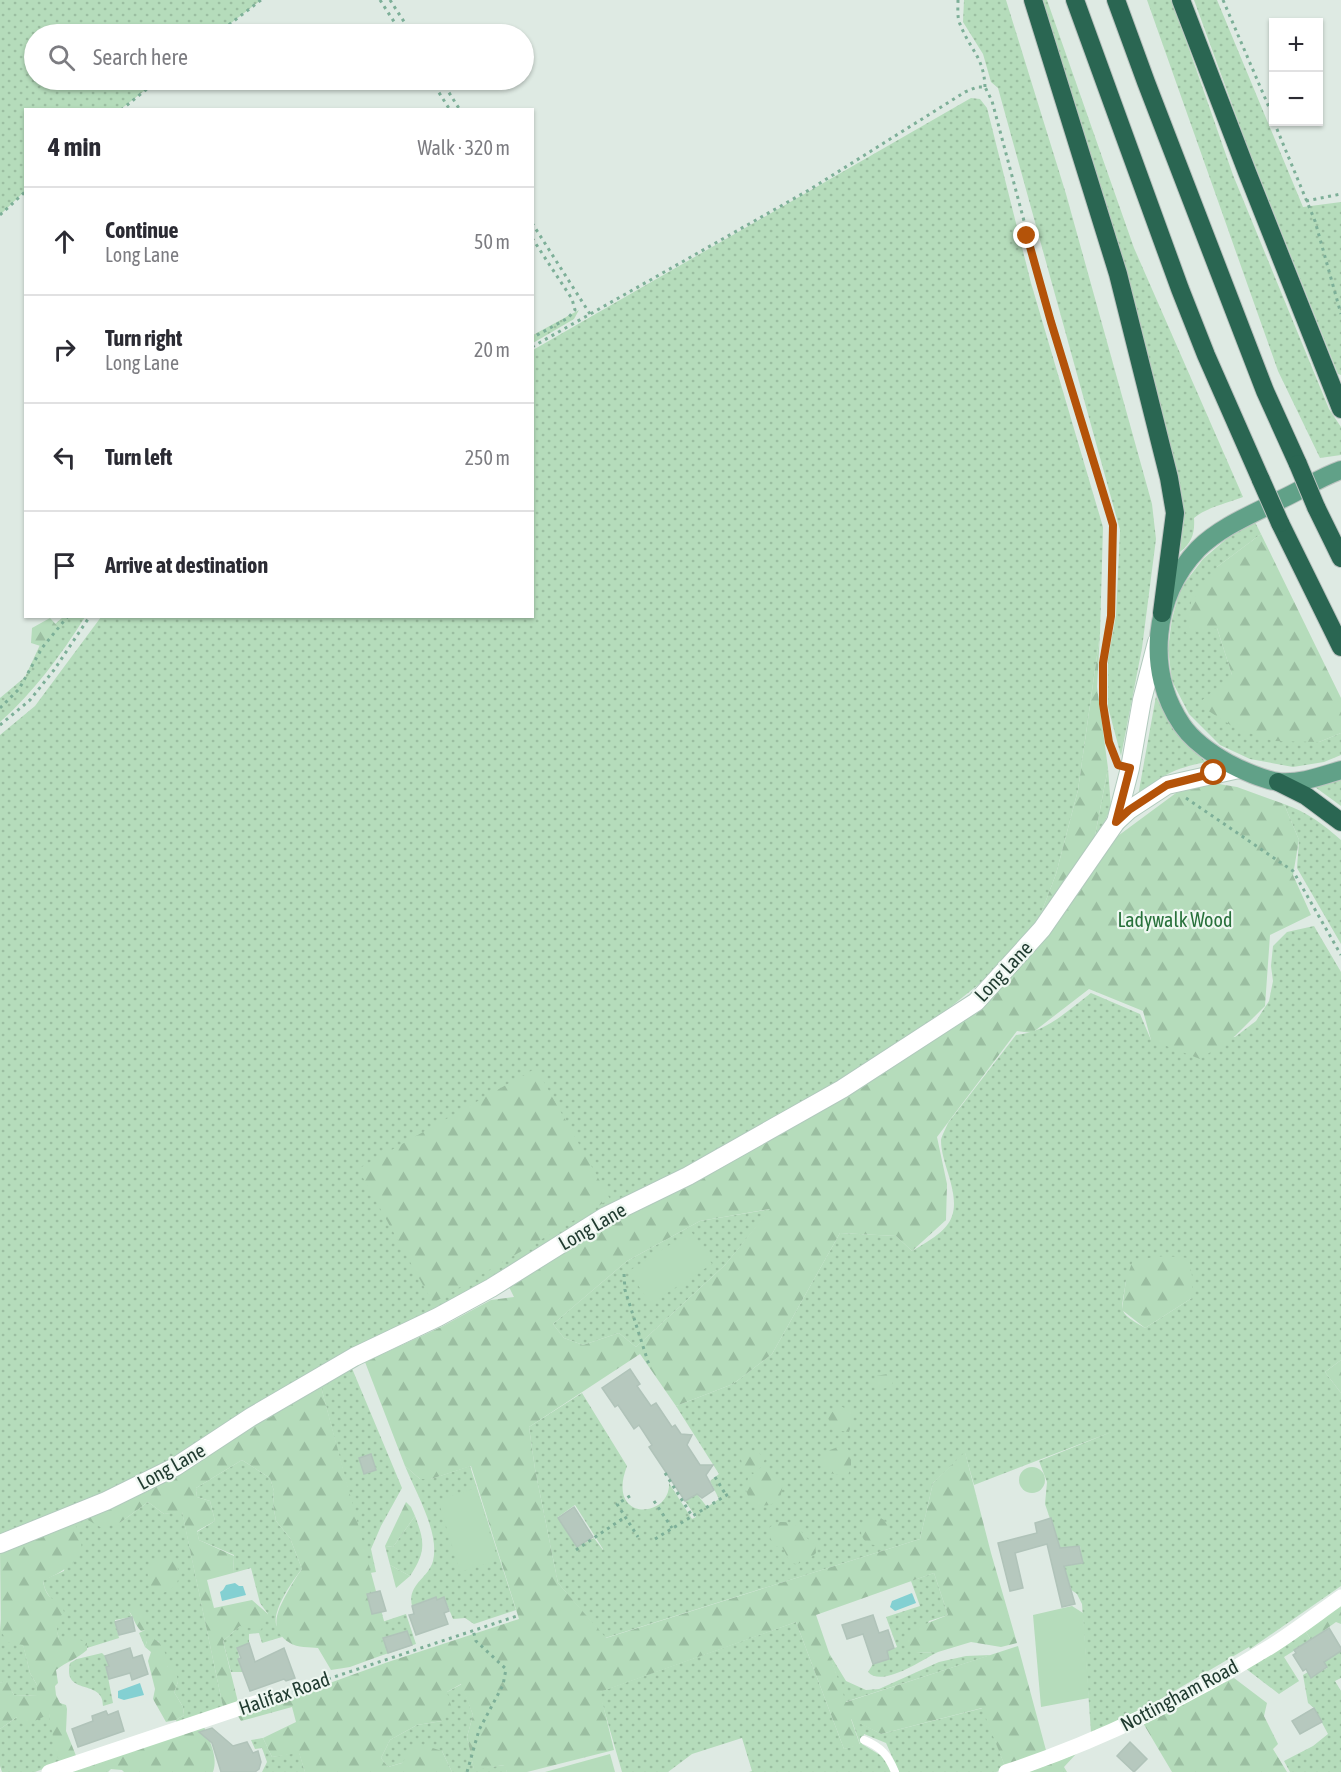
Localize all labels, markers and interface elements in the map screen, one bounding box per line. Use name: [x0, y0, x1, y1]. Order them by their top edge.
map controls: [1269, 18, 1323, 126]
button: +: [1269, 18, 1323, 72]
search box: [24, 24, 534, 90]
icon: search: [45, 41, 78, 74]
text: Search here: [93, 44, 188, 70]
button: −: [1269, 72, 1323, 126]
text: 4 min: [48, 132, 101, 162]
text: Walk · 320 m: [418, 136, 510, 159]
text: Continue: [105, 217, 179, 243]
route end: [1013, 222, 1039, 248]
icon: ahead: [48, 225, 81, 258]
text: 50 m: [474, 230, 510, 253]
text: Long Lane: [105, 243, 179, 266]
text: Turn right: [105, 325, 182, 351]
icon: right: [48, 333, 81, 366]
text: 20 m: [474, 338, 510, 361]
text: Long Lane: [105, 351, 179, 374]
icon: left: [48, 441, 81, 474]
text: Turn left: [105, 444, 172, 470]
text: 250 m: [465, 446, 510, 469]
icon: arrive: [48, 549, 81, 582]
text: Arrive at destination: [105, 552, 268, 578]
route start: [1200, 759, 1226, 785]
park label: Ladywalk Wood: [1118, 908, 1232, 931]
street label: Long Lane: [969, 936, 1037, 1006]
street label: Long Lane: [554, 1198, 630, 1254]
street label: Long Lane: [133, 1438, 209, 1494]
street label: Nottingham Road: [1116, 1654, 1242, 1736]
street label: Halifax Road: [236, 1667, 332, 1719]

